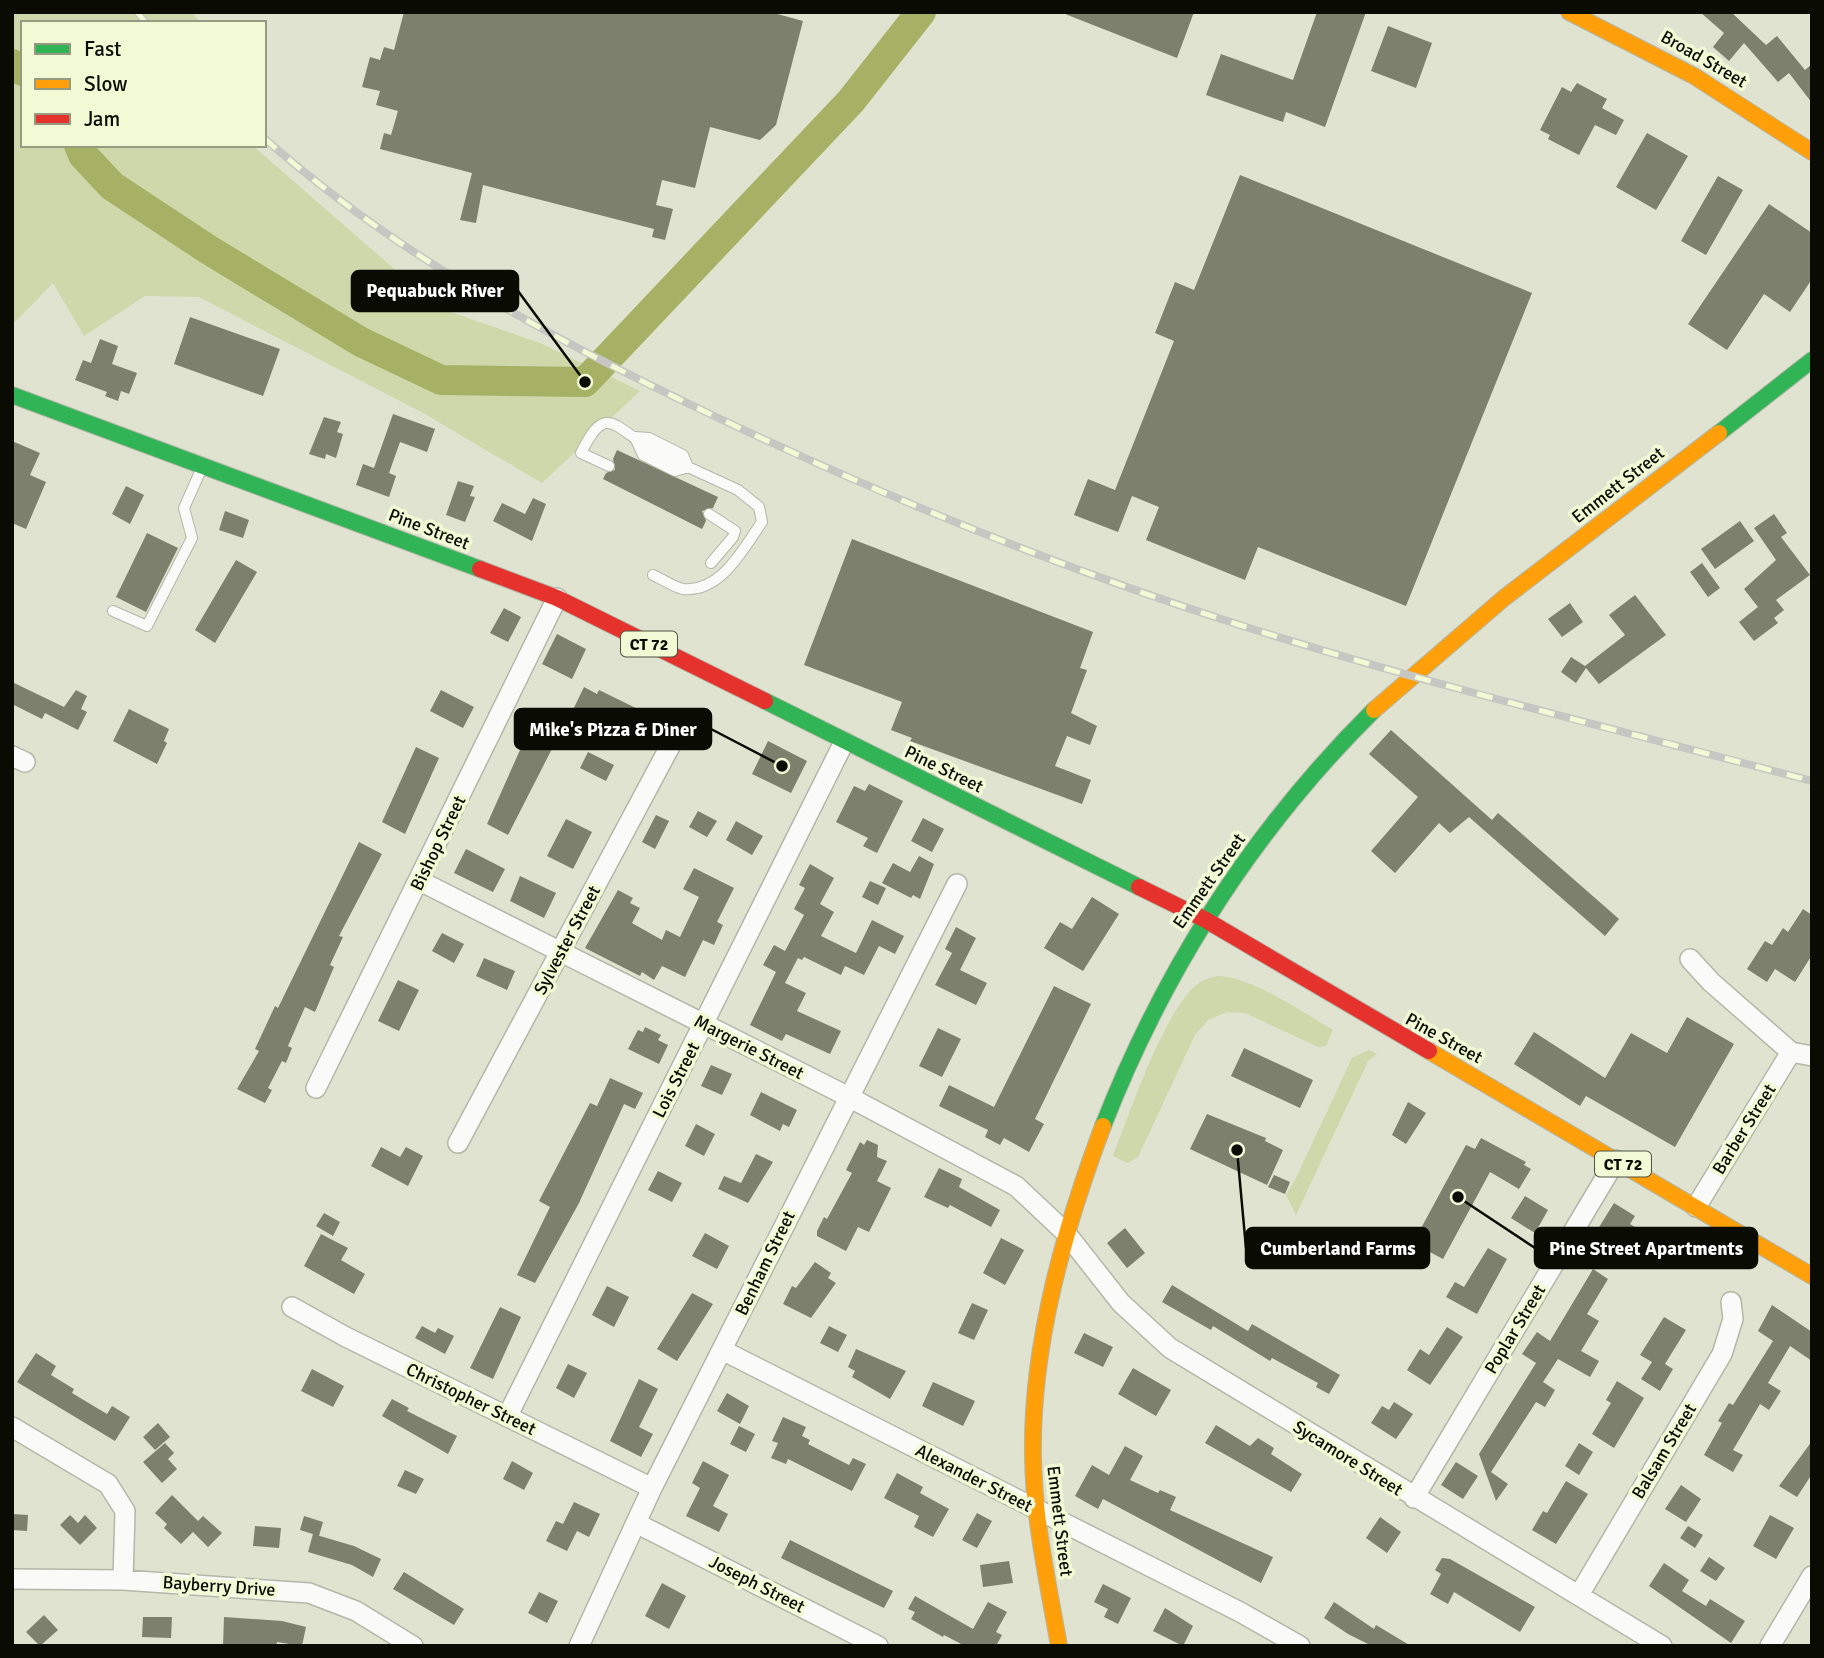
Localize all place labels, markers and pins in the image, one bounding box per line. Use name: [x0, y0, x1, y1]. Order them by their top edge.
callout: Pequabuck River: [352, 271, 518, 311]
callout: Mike's Pizza & Diner: [515, 709, 711, 749]
callout: Cumberland Farms: [1246, 1228, 1429, 1268]
callout: Pine Street Apartments: [1535, 1228, 1757, 1268]

